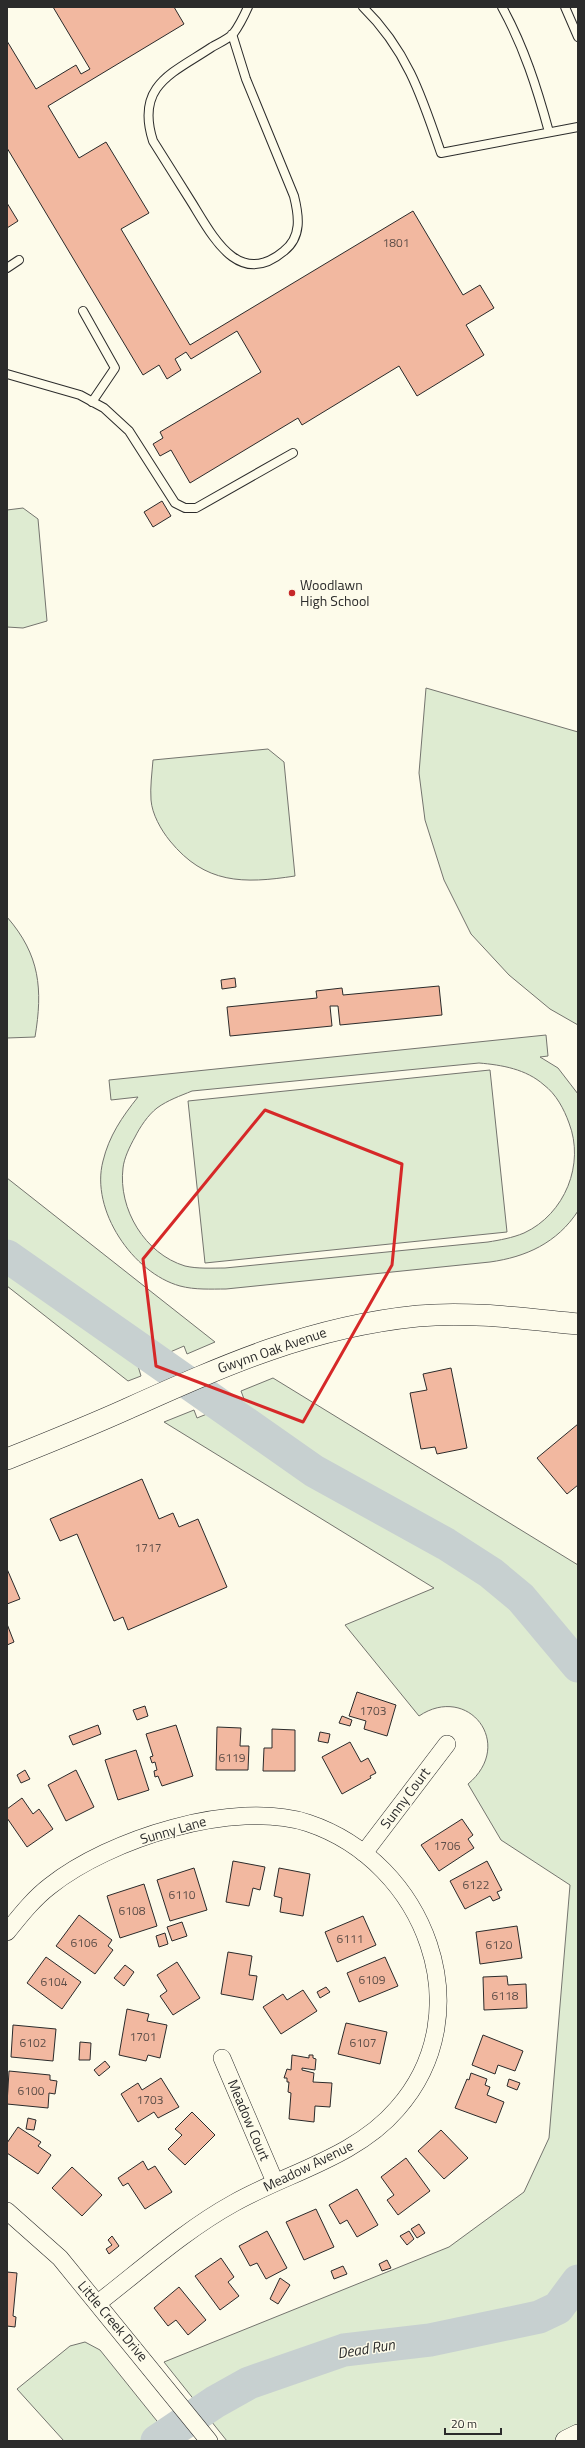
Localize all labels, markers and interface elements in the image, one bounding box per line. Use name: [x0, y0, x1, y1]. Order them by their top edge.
house number: 1801: [383, 233, 409, 252]
place label: Woodlawn High School: [300, 574, 370, 611]
marker: Woodlawn High School: [287, 588, 297, 598]
street label: Gwynn Oak Avenue: [215, 1321, 329, 1378]
house number: 1717: [135, 1538, 161, 1557]
house number: 1703: [360, 1701, 386, 1720]
house number: 6119: [219, 1748, 246, 1767]
street label: Sunny Court: [375, 1763, 435, 1833]
street label: Sunny Lane: [137, 1810, 208, 1849]
house number: 1706: [434, 1836, 461, 1855]
house number: 6122: [463, 1875, 489, 1894]
house number: 6110: [169, 1885, 196, 1904]
house number: 6108: [119, 1901, 146, 1920]
house number: 6111: [337, 1929, 363, 1948]
house number: 6106: [71, 1933, 98, 1952]
house number: 6120: [486, 1935, 513, 1954]
house number: 6109: [359, 1970, 386, 1989]
house number: 6104: [41, 1972, 68, 1991]
house number: 6118: [492, 1986, 519, 2005]
house number: 1701: [130, 2027, 156, 2046]
house number: 6102: [20, 2033, 46, 2052]
house number: 6107: [350, 2033, 376, 2052]
street label: Meadow Court: [223, 2076, 276, 2164]
house number: 6100: [18, 2081, 45, 2100]
house number: 1703: [137, 2090, 163, 2109]
street label: Meadow Avenue: [259, 2135, 356, 2196]
street label: Little Creek Drive: [73, 2276, 154, 2366]
water label: Dead Run: [336, 2333, 397, 2364]
scale bar: [445, 2410, 501, 2436]
text: 20 m: [451, 2414, 477, 2433]

